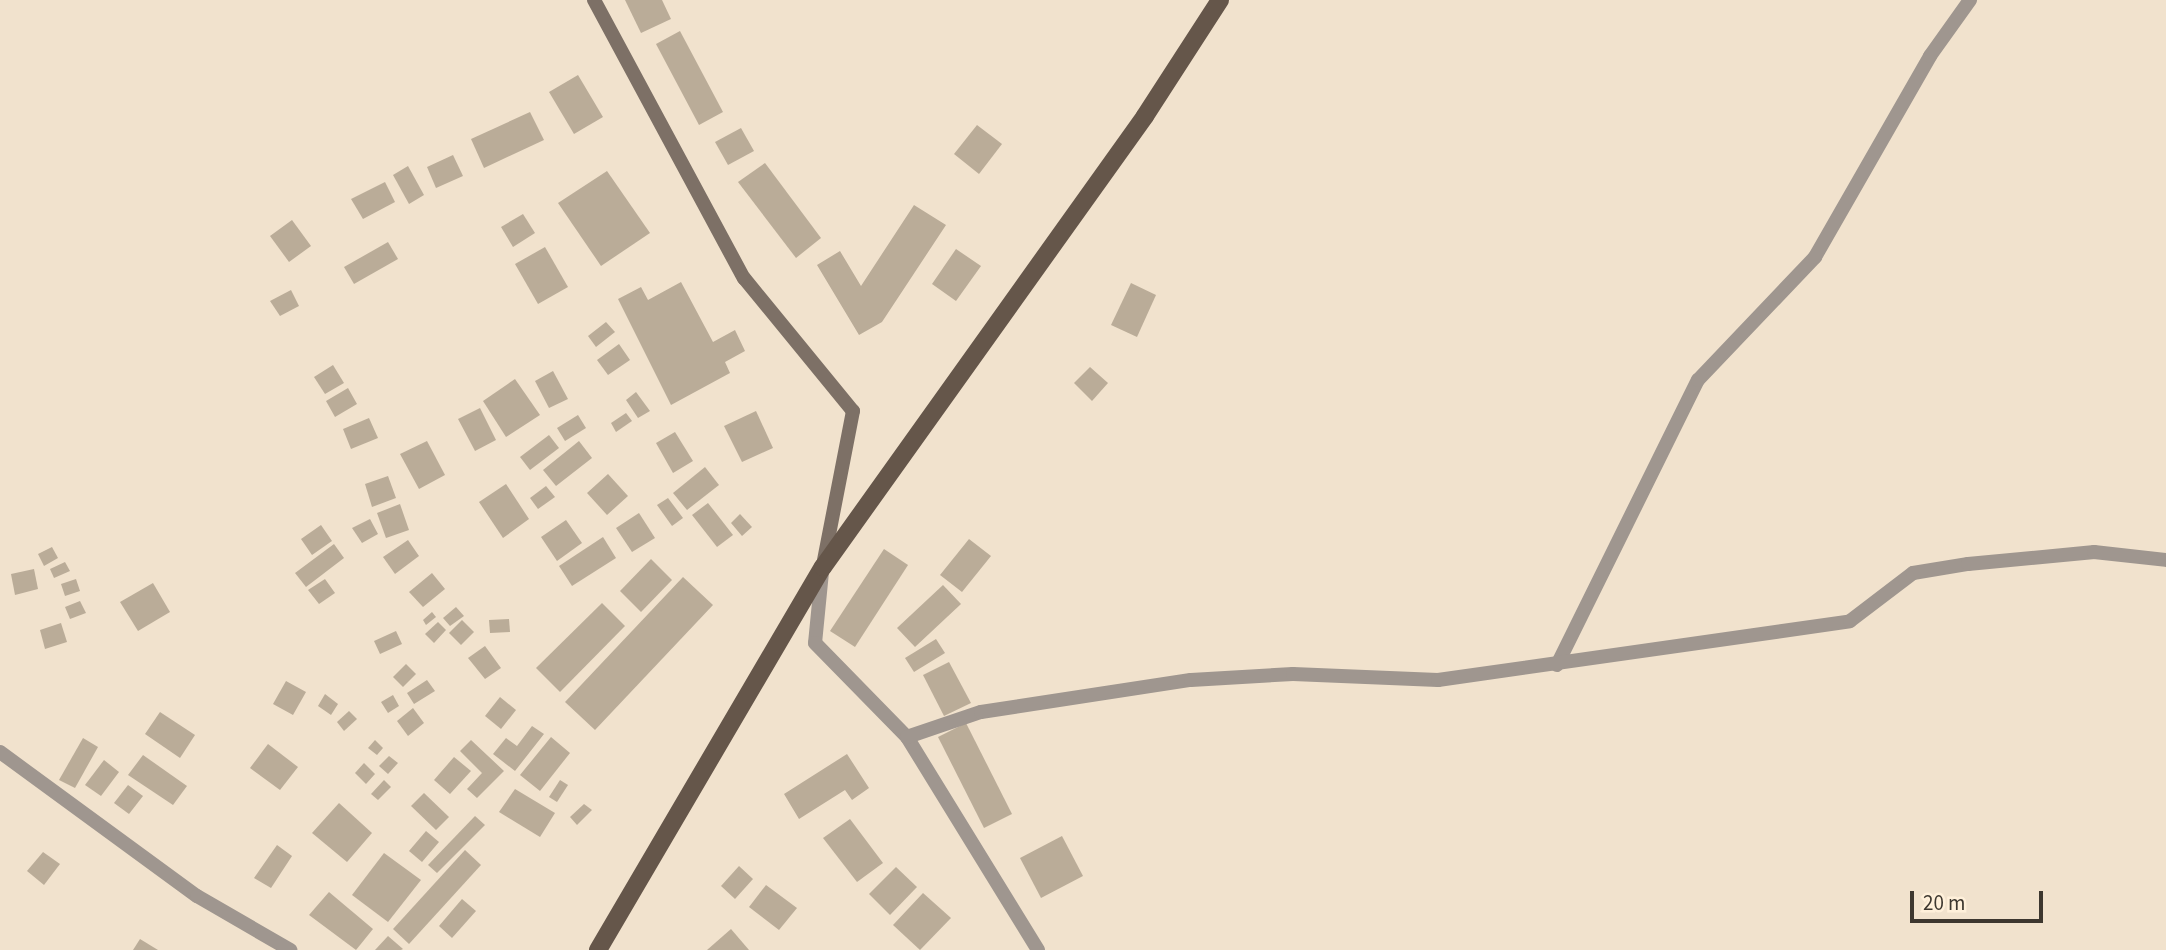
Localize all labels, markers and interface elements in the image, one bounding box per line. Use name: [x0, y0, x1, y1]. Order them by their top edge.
scale bar: [1914, 876, 2047, 920]
text: 20 m: [1923, 888, 1965, 918]

